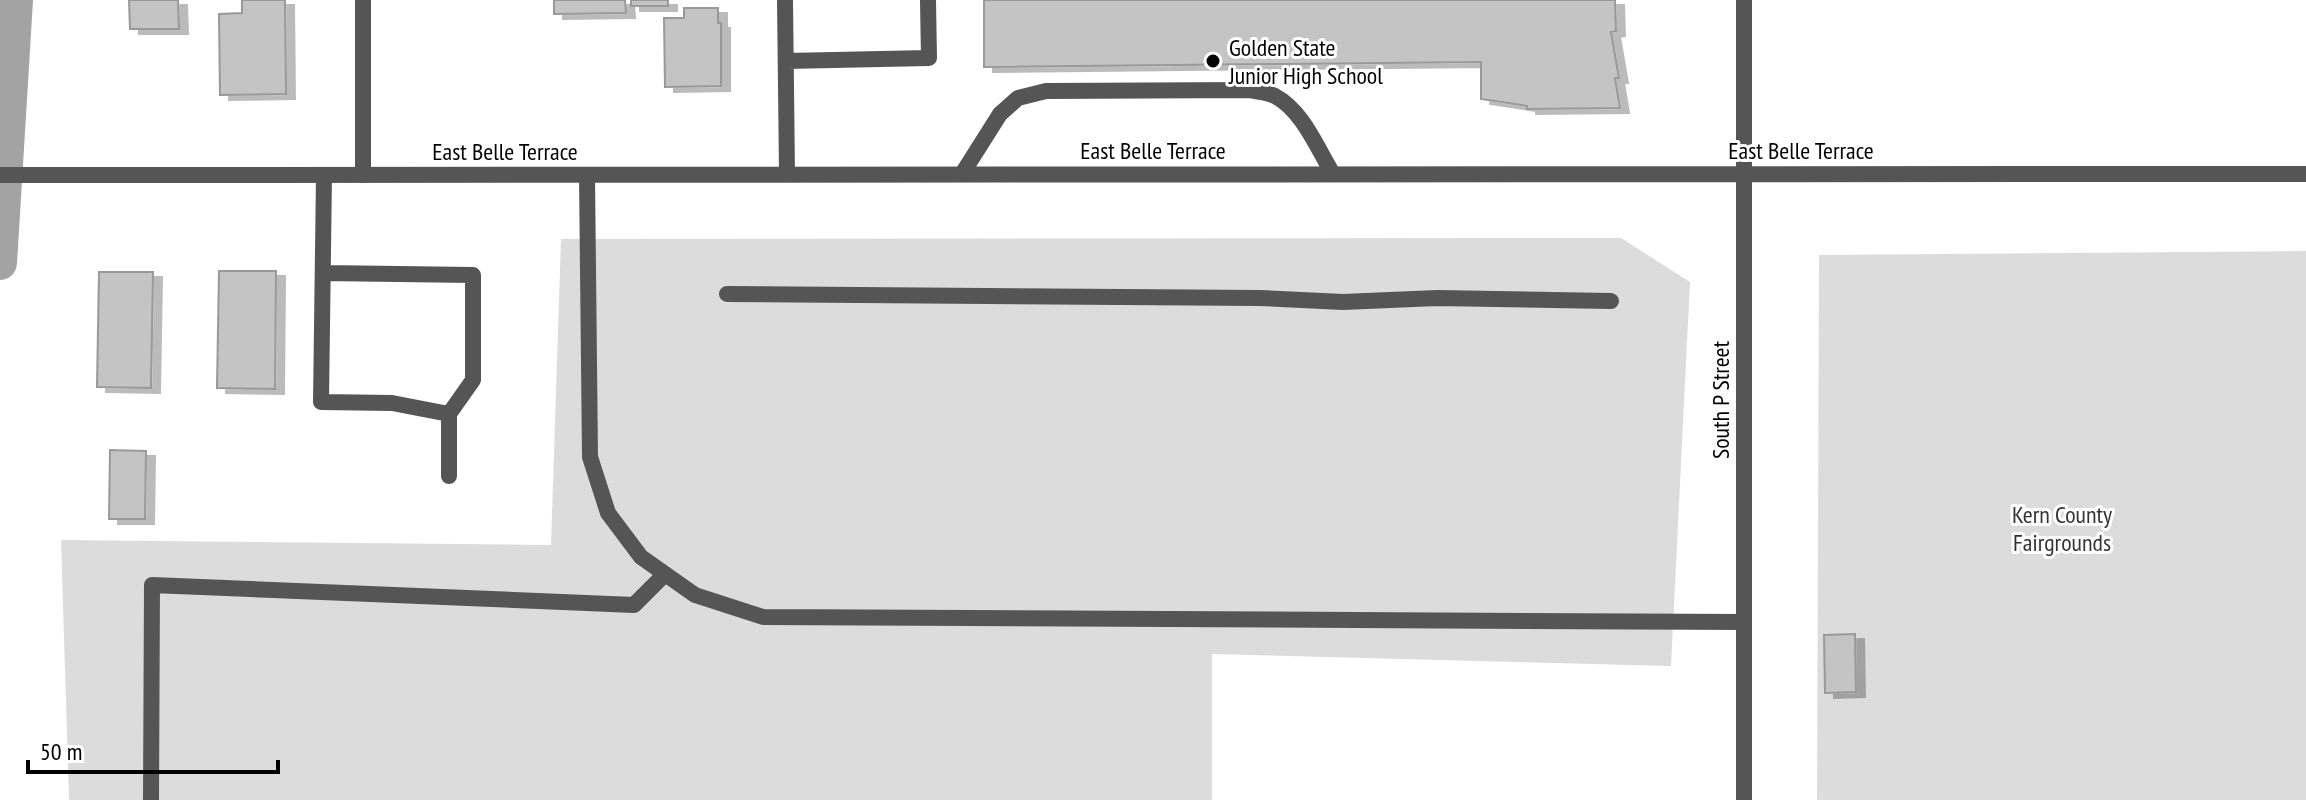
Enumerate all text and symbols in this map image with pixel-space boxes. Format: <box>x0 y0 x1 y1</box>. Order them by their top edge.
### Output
place label: Golden State Junior High School <box>1228 32 1383 91</box>
marker: Golden State Junior High School <box>1204 52 1222 70</box>
street label: East Belle Terrace <box>1080 135 1226 166</box>
street label: East Belle Terrace <box>1728 135 1874 166</box>
street label: East Belle Terrace <box>432 136 578 167</box>
street label: South P Street <box>1705 341 1736 459</box>
park label: Kern County Fairgrounds <box>2012 499 2112 558</box>
scale bar <box>28 724 278 774</box>
text: 50 m <box>40 736 82 767</box>

